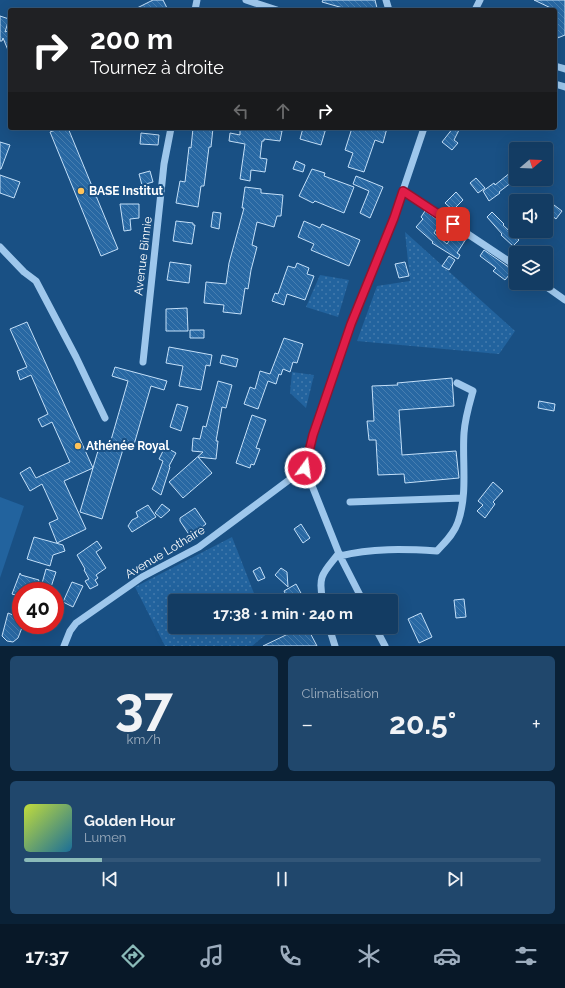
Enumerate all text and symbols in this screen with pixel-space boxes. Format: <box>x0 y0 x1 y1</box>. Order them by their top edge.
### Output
text: 200 m <box>90 23 173 56</box>
icon: right <box>24 24 76 76</box>
text: Tournez à droite <box>90 57 224 78</box>
icon: left <box>230 100 252 122</box>
icon: ahead <box>272 100 294 122</box>
icon: right <box>314 100 336 122</box>
north arrow <box>509 142 553 186</box>
map controls <box>509 142 553 290</box>
place label: BASE Institut <box>89 184 164 198</box>
marker: BASE Institut <box>76 186 86 196</box>
button: sound <box>509 194 553 238</box>
pin <box>436 207 470 241</box>
icon: arrive <box>442 213 464 235</box>
street label: Avenue Binnie <box>131 216 155 296</box>
button: layers <box>509 246 553 290</box>
place label: Athénée Royal <box>86 439 169 453</box>
marker: Athénée Royal <box>73 441 83 451</box>
position arrow <box>284 447 326 489</box>
street label: Avenue Lothaire <box>123 523 207 581</box>
speed limit sign: 40 <box>12 582 64 634</box>
text: 17:38 · 1 min · 240 m <box>213 605 353 623</box>
text: 37 <box>115 675 173 736</box>
text: Climatisation <box>302 686 379 701</box>
text: 20.5° <box>389 706 456 741</box>
text: − <box>302 711 313 737</box>
text: + <box>532 711 541 737</box>
text: km/h <box>127 732 161 747</box>
text: Golden Hour <box>84 812 175 830</box>
text: Lumen <box>84 830 126 845</box>
icon: previous <box>99 868 121 890</box>
icon: pause <box>271 868 293 890</box>
icon: next <box>444 868 466 890</box>
icon: directions <box>119 942 147 970</box>
icon: music <box>198 942 226 970</box>
icon: phone <box>276 942 304 970</box>
icon: climate <box>355 942 383 970</box>
icon: car <box>433 942 461 970</box>
icon: filters <box>512 942 540 970</box>
text: 17:37 <box>25 946 69 967</box>

